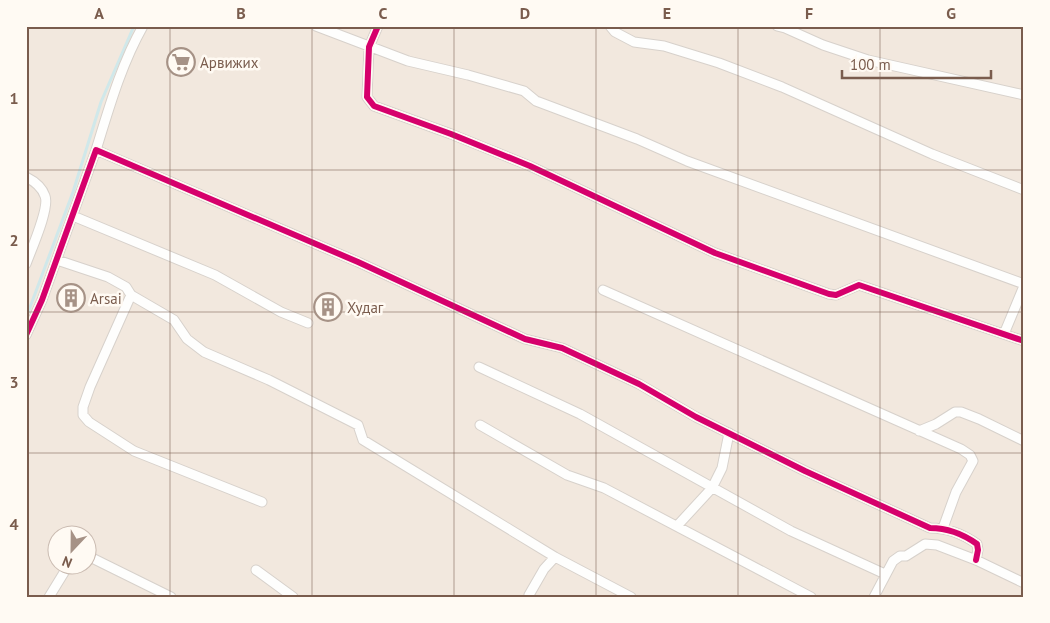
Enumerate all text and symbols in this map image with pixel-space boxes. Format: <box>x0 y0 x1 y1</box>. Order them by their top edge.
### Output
text: A <box>94 3 104 23</box>
text: B <box>236 3 246 23</box>
text: C <box>379 3 388 23</box>
text: D <box>520 3 530 23</box>
text: E <box>663 3 671 23</box>
text: F <box>805 3 813 23</box>
text: G <box>946 3 956 23</box>
supermarket icon: Арвижих <box>166 47 196 77</box>
scale bar <box>842 48 991 80</box>
place label: Арвижих <box>200 53 259 72</box>
text: 100 m <box>850 55 891 74</box>
text: 1 <box>9 88 19 108</box>
text: 2 <box>9 230 19 250</box>
building icon: Arsai <box>56 283 86 313</box>
place label: Arsai <box>90 289 122 308</box>
building icon: Худаг <box>313 292 343 322</box>
place label: Худаг <box>347 298 384 317</box>
text: 3 <box>9 372 19 392</box>
text: 4 <box>9 514 19 534</box>
north arrow <box>48 526 98 576</box>
text: N <box>59 552 75 572</box>

